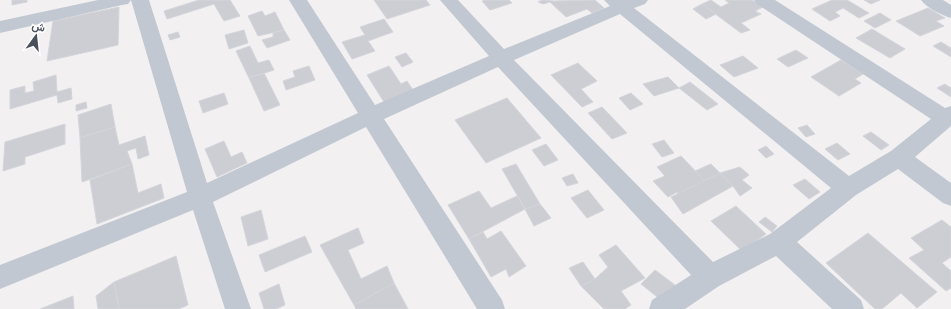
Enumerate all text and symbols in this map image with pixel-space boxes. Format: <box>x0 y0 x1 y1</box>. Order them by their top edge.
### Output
north arrow <box>16 16 56 56</box>
text: ش <box>30 19 47 35</box>

